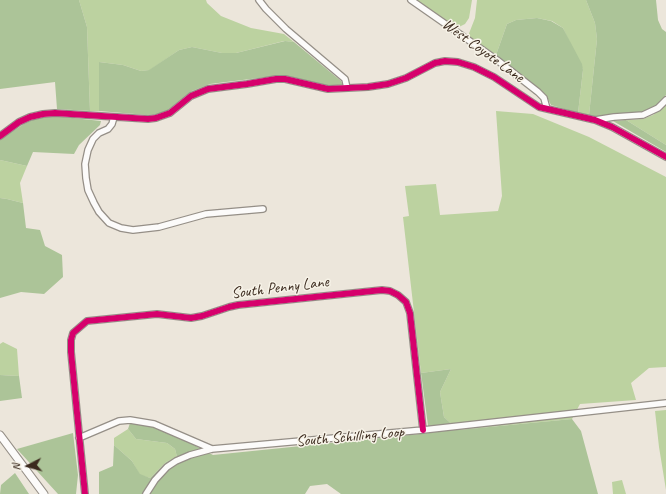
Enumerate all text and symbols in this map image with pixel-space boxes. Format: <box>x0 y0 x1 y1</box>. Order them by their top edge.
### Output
street label: West Coyote Lane <box>438 15 528 87</box>
street label: South Penny Lane <box>230 273 330 303</box>
street label: South Schilling Loop <box>295 423 405 451</box>
north arrow <box>8 446 48 486</box>
text: N <box>9 463 23 471</box>

